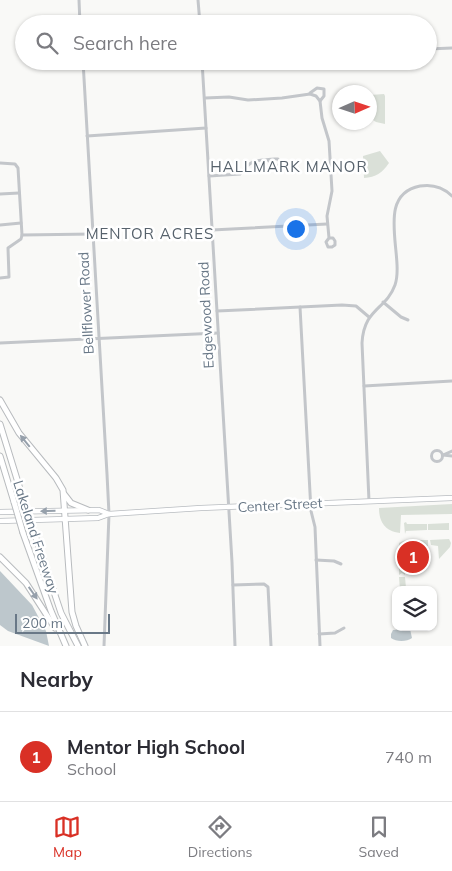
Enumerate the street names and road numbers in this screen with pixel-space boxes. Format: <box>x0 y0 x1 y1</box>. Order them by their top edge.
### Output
street label: Bellflower Road <box>74 251 98 355</box>
street label: Edgewood Road <box>194 261 218 369</box>
street label: Lakeland Freeway <box>9 478 63 597</box>
street label: Center Street <box>237 494 323 516</box>

